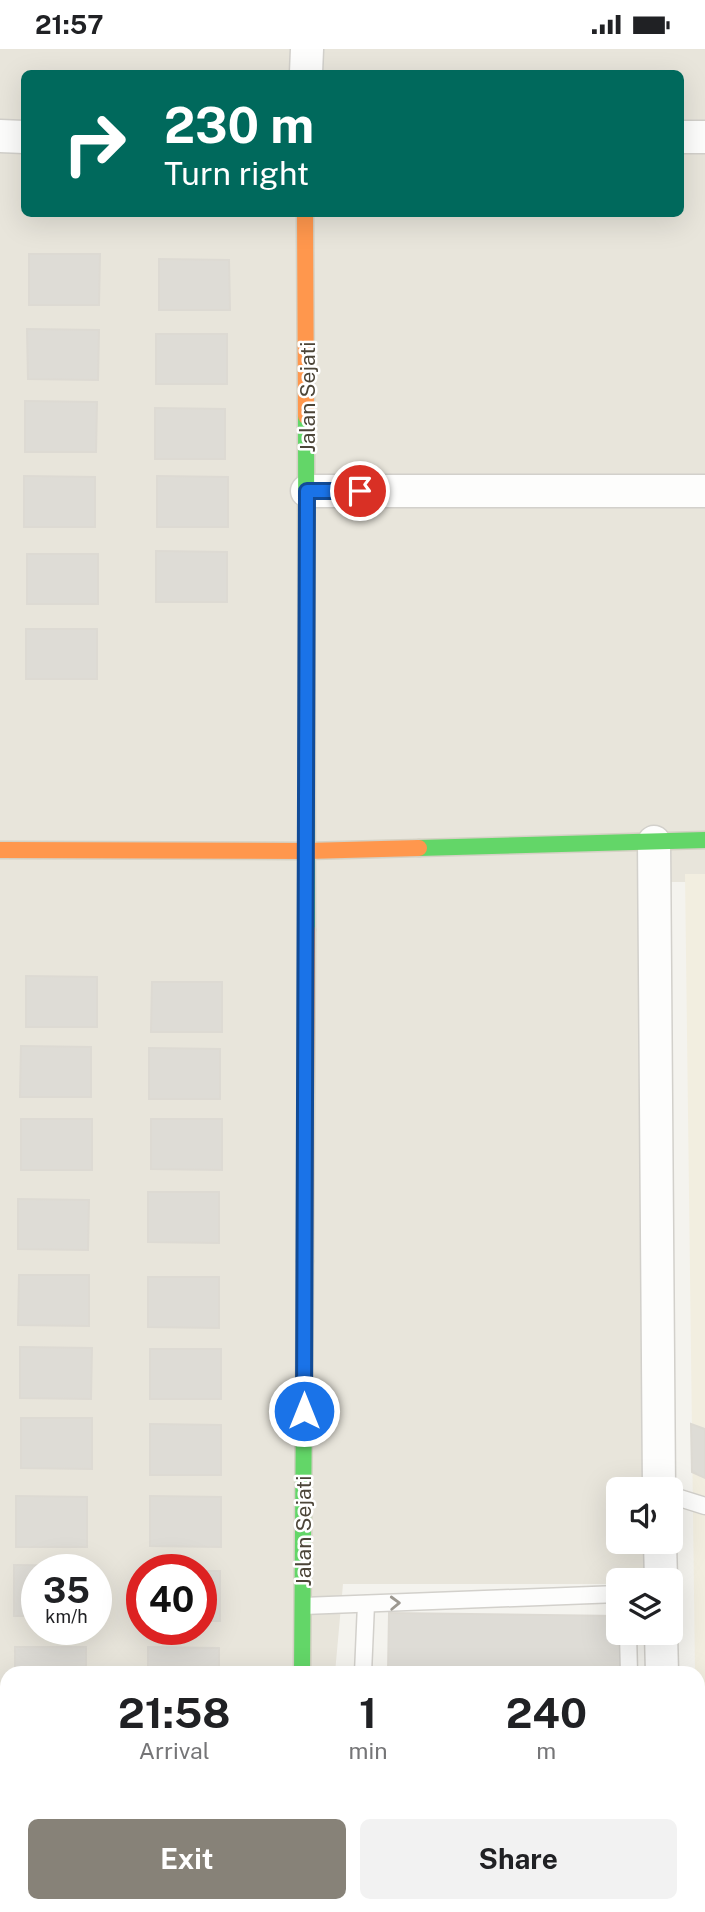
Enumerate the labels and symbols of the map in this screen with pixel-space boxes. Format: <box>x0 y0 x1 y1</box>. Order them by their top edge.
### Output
street label: Jalan Sejati <box>295 342 320 452</box>
pin <box>330 461 390 521</box>
position arrow <box>267 1374 341 1448</box>
street label: Jalan Sejati <box>291 1476 316 1586</box>
speed limit sign: 40 <box>126 1554 217 1645</box>
one-way arrow <box>390 1595 401 1610</box>

